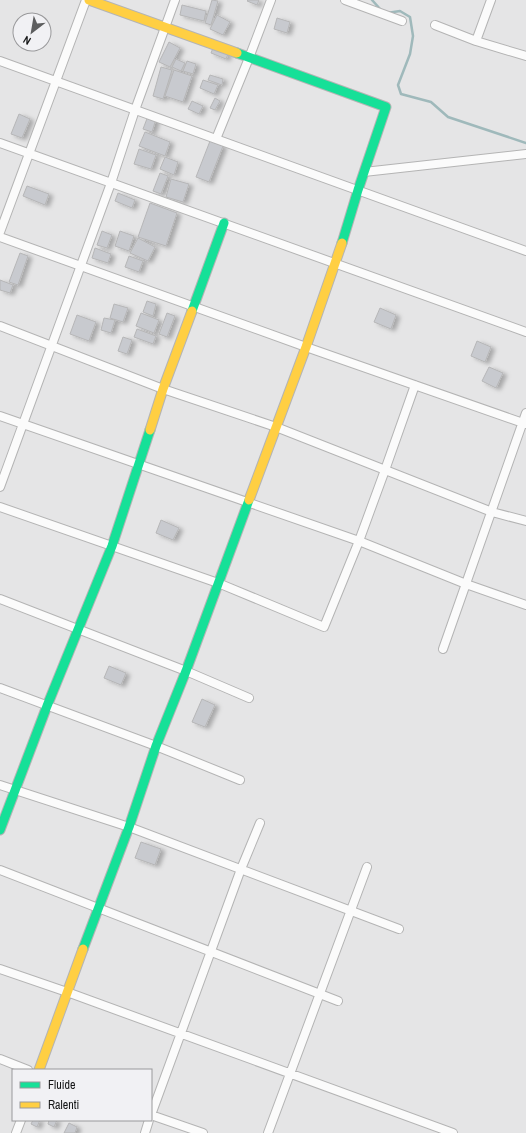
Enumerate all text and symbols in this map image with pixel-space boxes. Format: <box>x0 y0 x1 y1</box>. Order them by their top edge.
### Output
north arrow <box>12 12 52 52</box>
text: N <box>20 33 33 48</box>
legend <box>12 1069 152 1121</box>
text: Fluide <box>48 1077 75 1093</box>
text: Ralenti <box>48 1097 79 1113</box>

